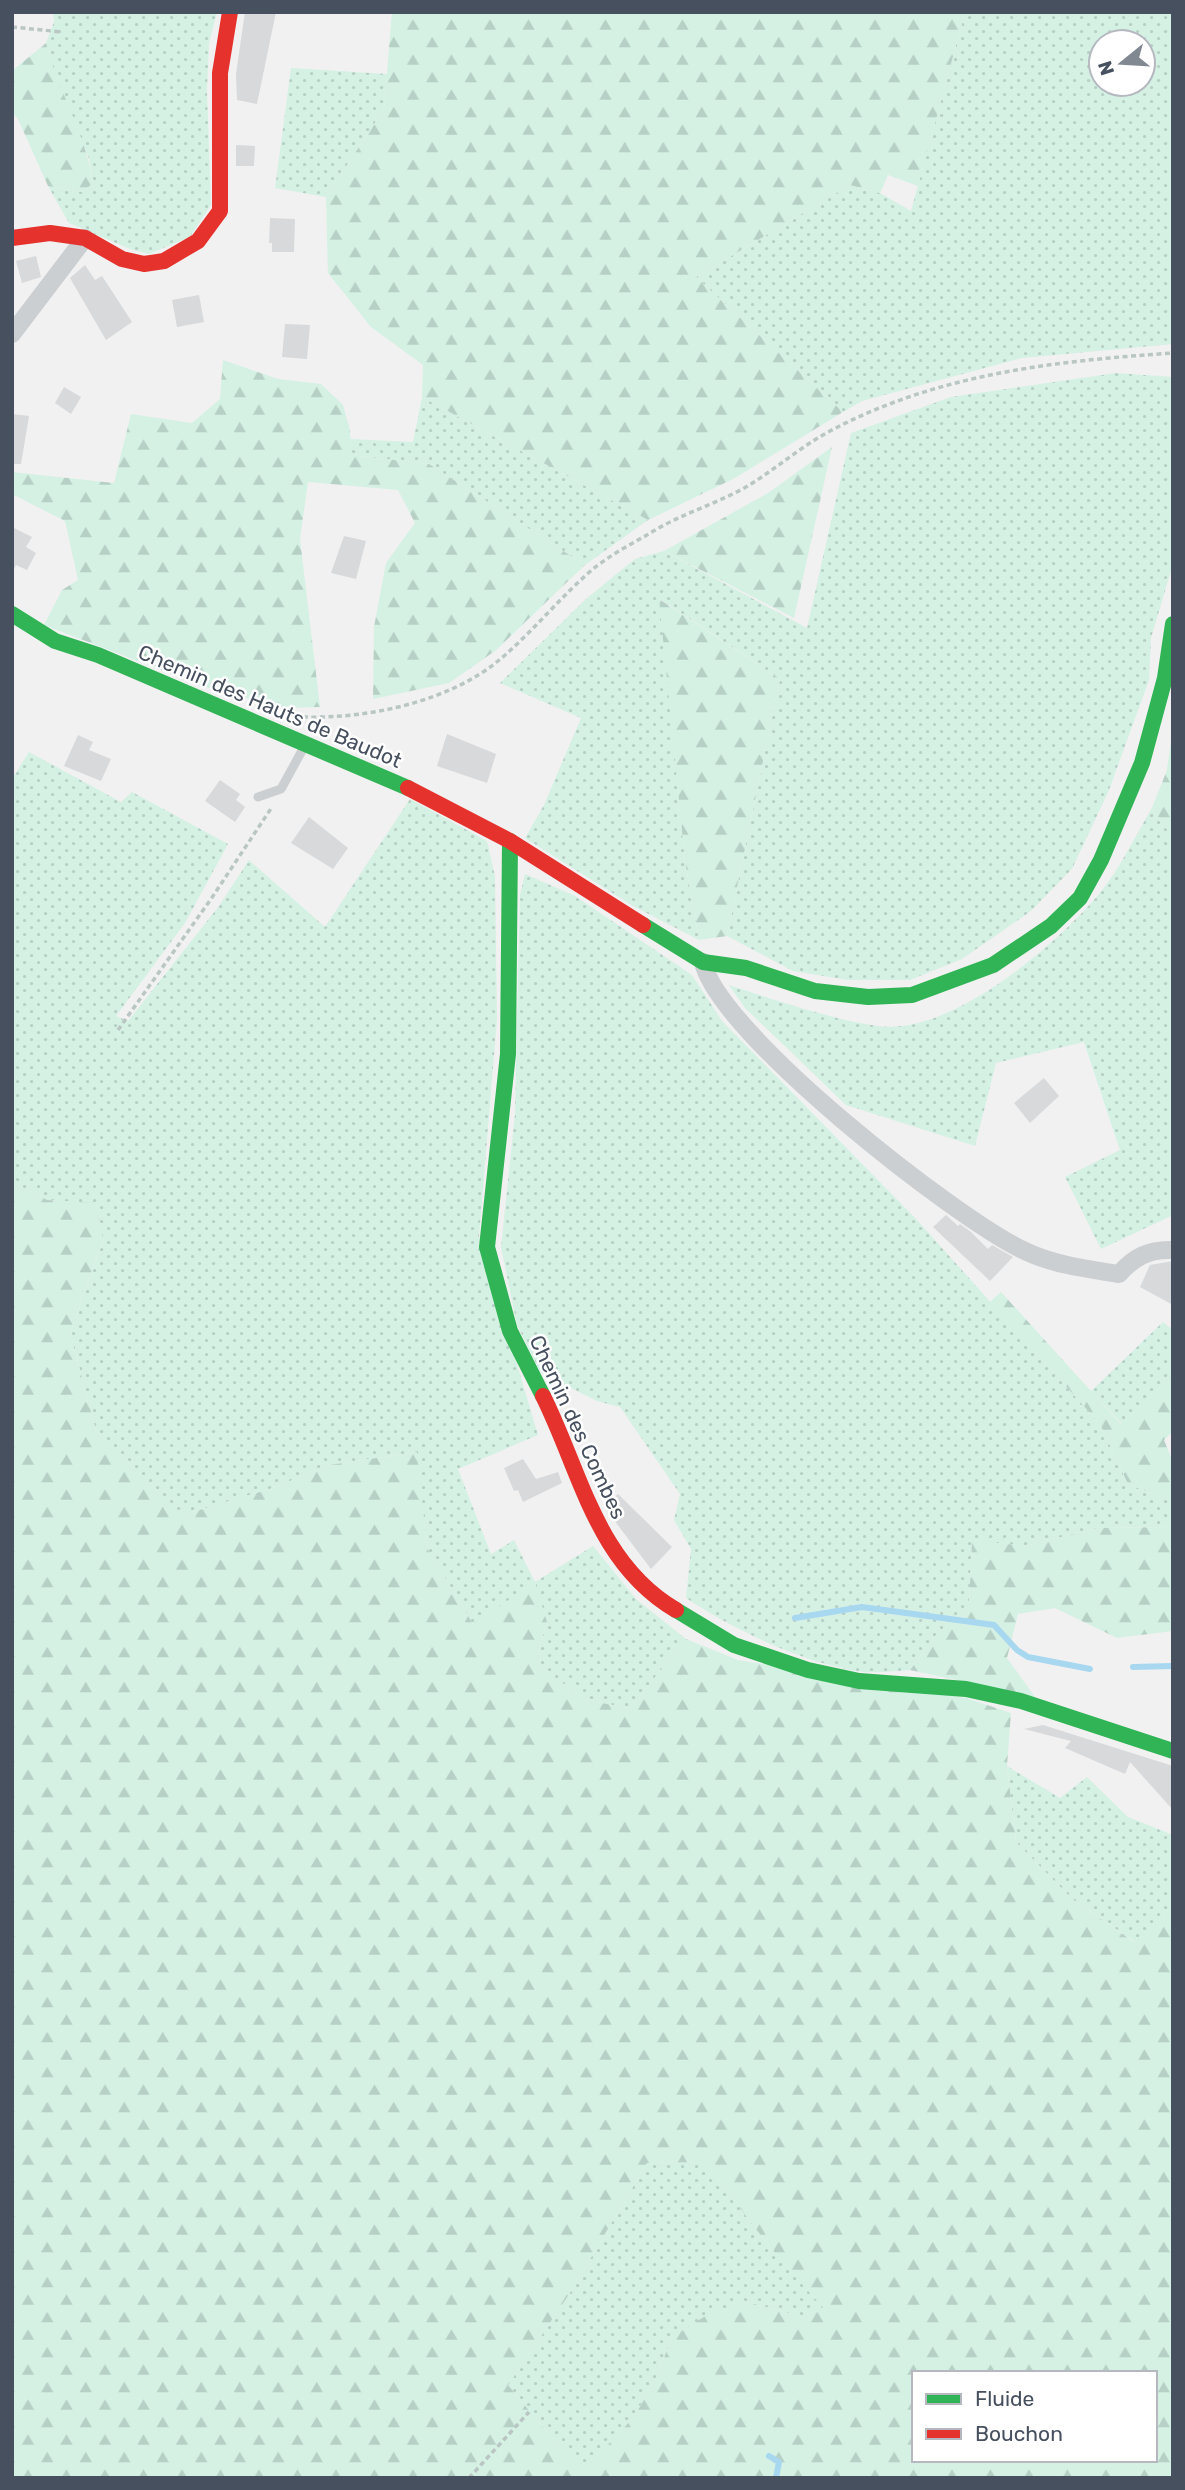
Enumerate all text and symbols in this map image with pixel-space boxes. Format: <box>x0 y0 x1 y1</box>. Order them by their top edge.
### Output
north arrow <box>1087 28 1157 98</box>
text: N <box>1093 58 1119 78</box>
street label: Chemin des Hauts de Baudot <box>134 639 406 773</box>
street label: Chemin des Combes <box>524 1331 632 1523</box>
legend <box>912 2371 1157 2462</box>
text: Fluide <box>975 2386 1034 2411</box>
text: Bouchon <box>975 2421 1063 2446</box>

